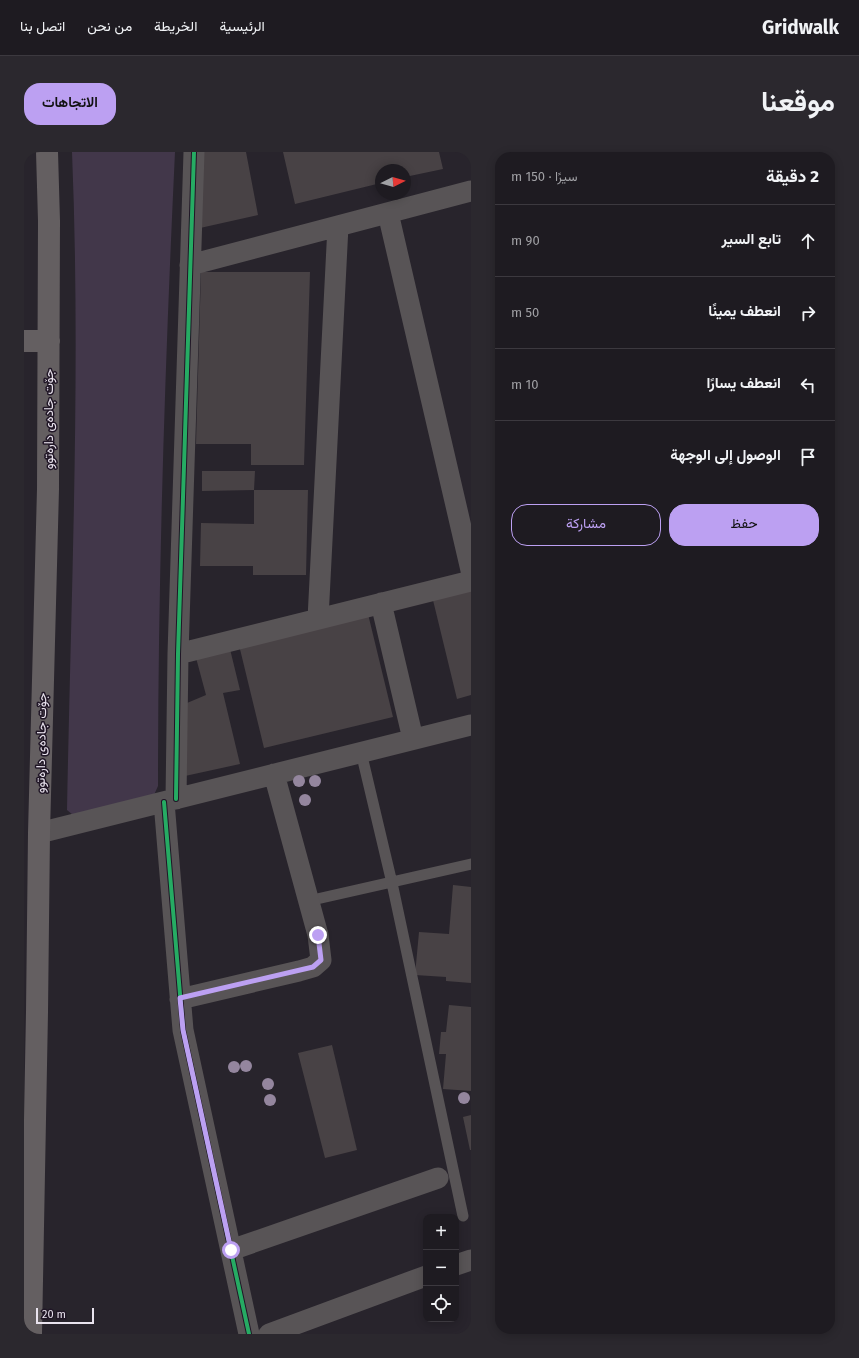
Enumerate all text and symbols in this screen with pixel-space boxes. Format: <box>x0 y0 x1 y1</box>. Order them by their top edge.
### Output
text: Gridwalk <box>762 16 839 39</box>
text: اتصل بنا <box>20 18 65 35</box>
text: من نحن <box>87 18 132 35</box>
text: الخريطة <box>154 18 197 35</box>
text: الرئيسية <box>219 18 265 35</box>
button: الاتجاهات <box>24 83 116 125</box>
text: موقعنا <box>761 85 835 118</box>
north arrow <box>375 164 411 200</box>
text: 2 دقيقة <box>766 166 819 187</box>
text: سيرًا · 150 m <box>511 169 578 184</box>
text: تابع السير <box>722 230 781 248</box>
icon: ahead <box>797 230 819 252</box>
text: 90 m <box>511 233 540 248</box>
text: انعطف يمينًا <box>708 302 781 320</box>
icon: right <box>797 302 819 324</box>
text: 50 m <box>511 305 539 320</box>
street label: جۆت جادەی دارەتوو <box>41 368 57 469</box>
text: انعطف يسارًا <box>706 374 781 392</box>
icon: left <box>797 374 819 396</box>
text: 10 m <box>511 377 539 392</box>
text: الوصول إلى الوجهة <box>670 446 781 464</box>
icon: arrive <box>797 446 819 468</box>
button: مشاركة <box>511 504 661 546</box>
button: حفظ <box>669 504 819 546</box>
street label: جۆت جادەی دارەتوو <box>33 692 50 793</box>
route end <box>309 926 327 944</box>
map controls <box>423 1214 459 1322</box>
button: + <box>423 1214 459 1250</box>
route start <box>222 1241 240 1259</box>
button: − <box>423 1250 459 1286</box>
button: locate <box>423 1286 459 1322</box>
scale bar <box>36 1306 94 1325</box>
text: 20 m <box>42 1308 66 1321</box>

